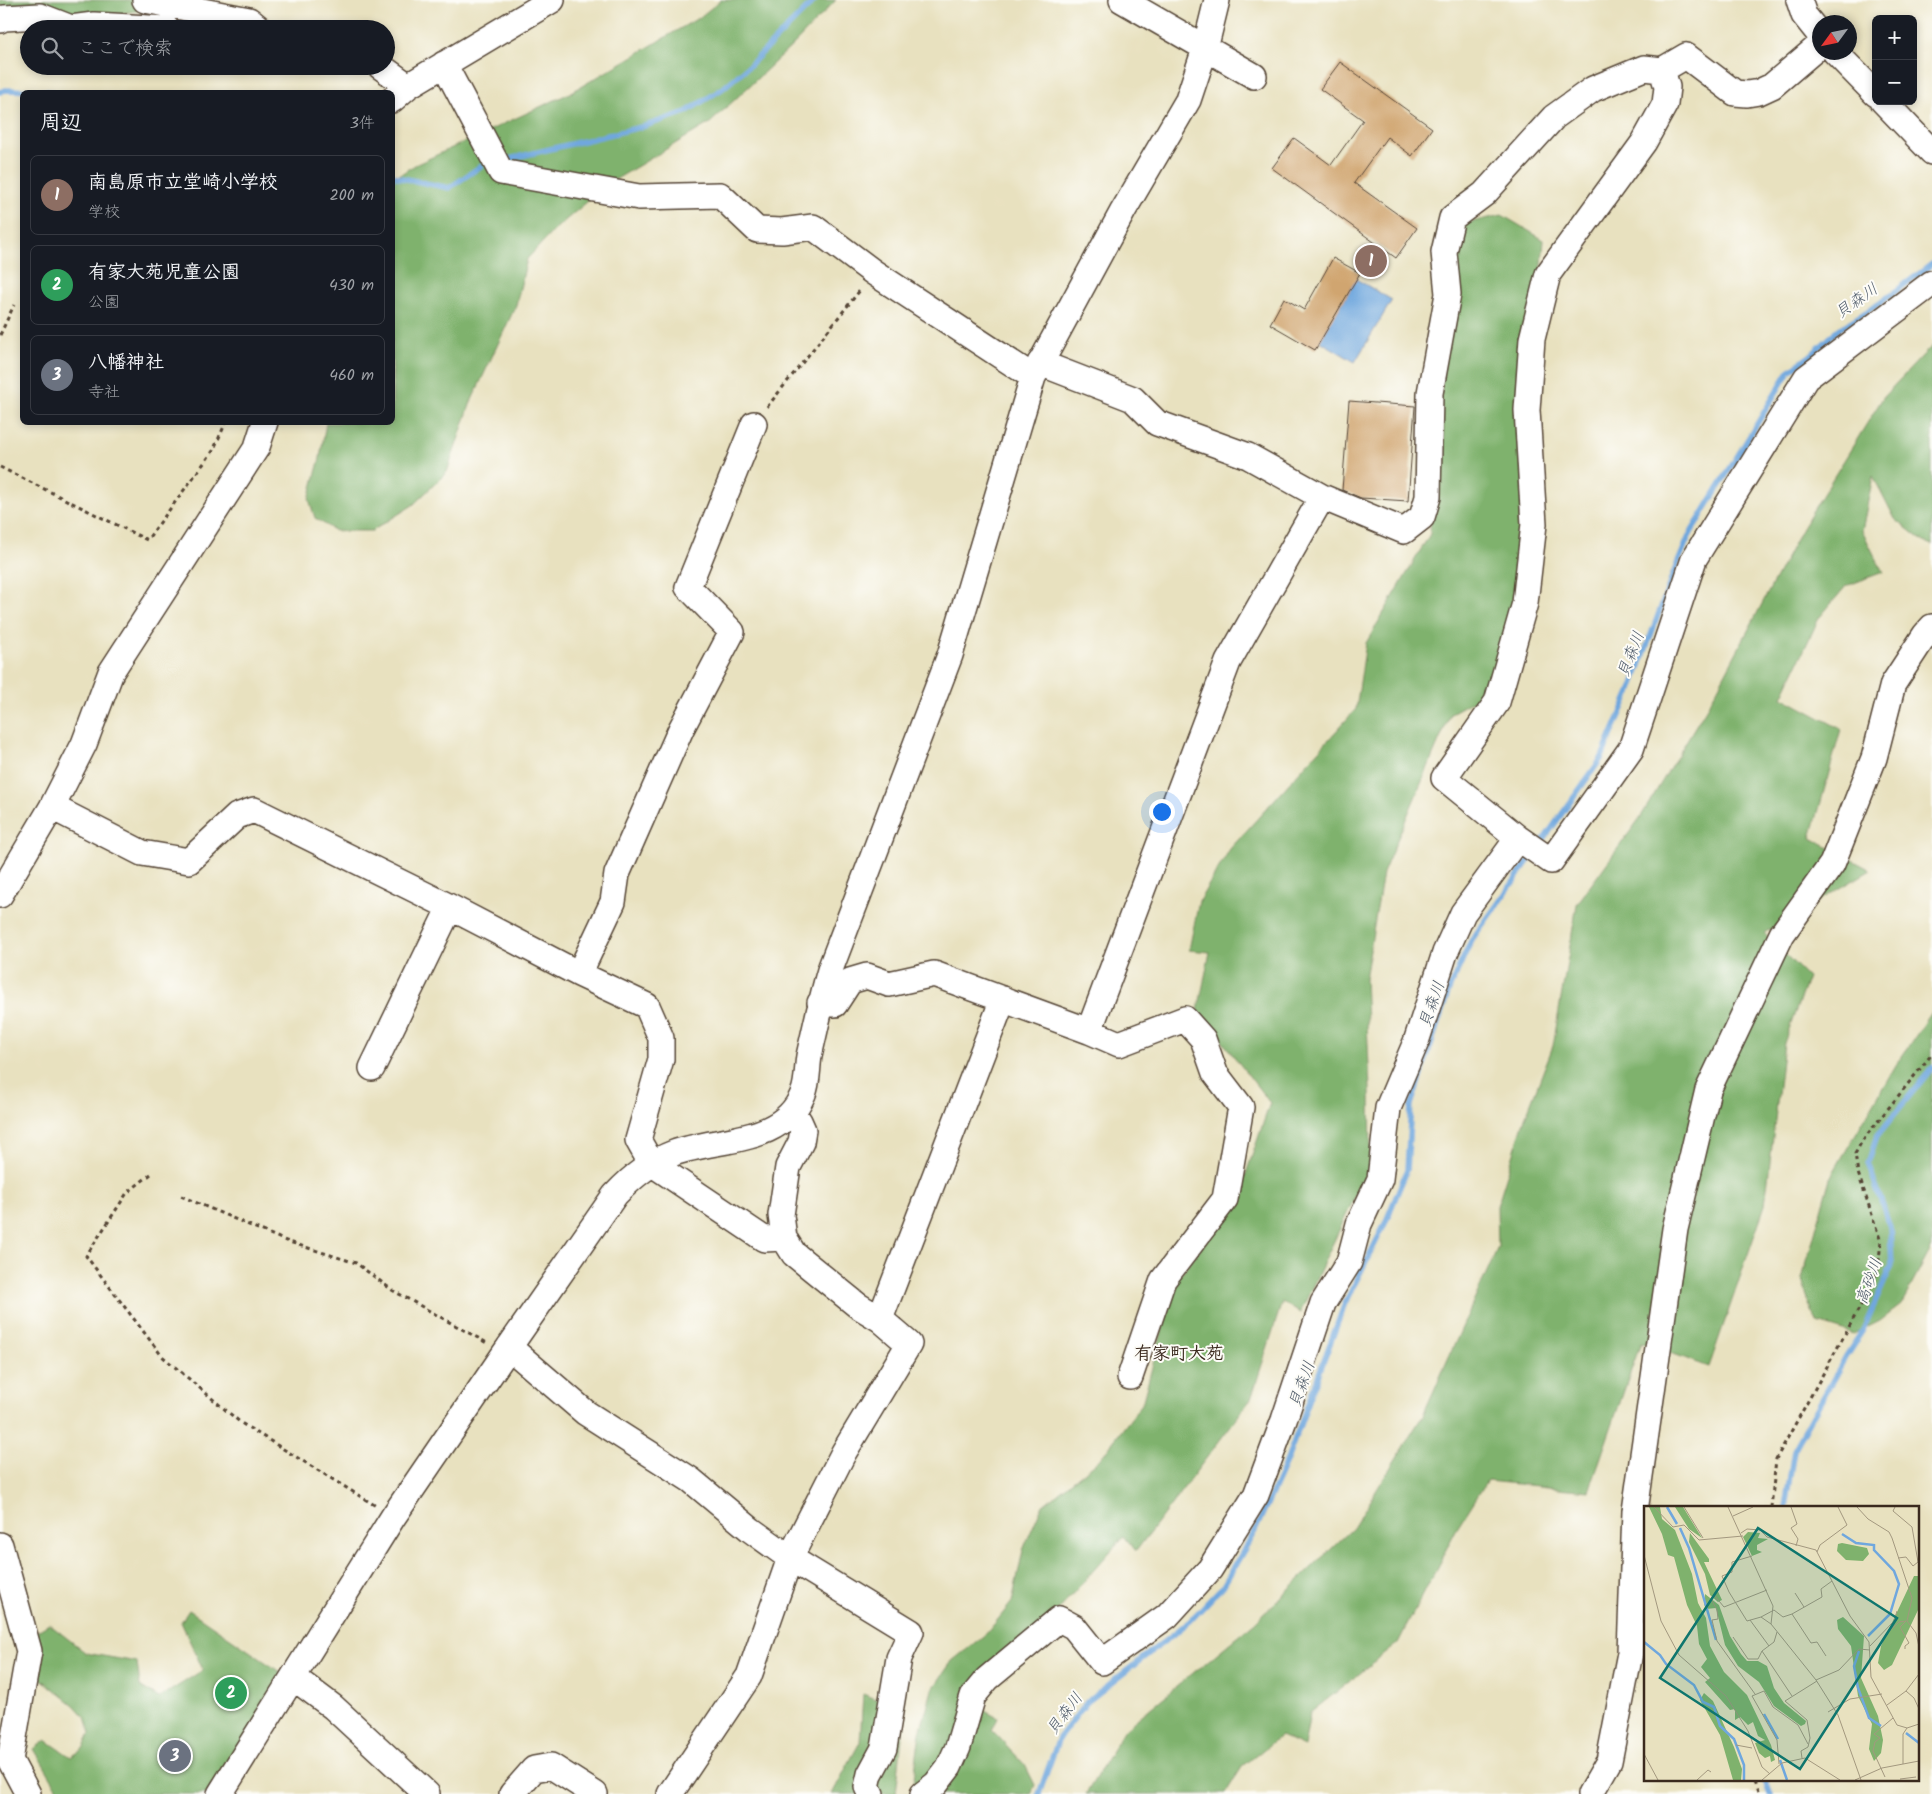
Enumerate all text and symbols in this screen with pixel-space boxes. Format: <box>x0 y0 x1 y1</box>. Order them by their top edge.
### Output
north arrow <box>1812 15 1857 60</box>
map controls <box>1872 15 1917 105</box>
button: + <box>1872 15 1917 60</box>
search box <box>20 20 395 75</box>
icon: search <box>38 34 66 62</box>
text: ここで検索 <box>78 34 173 64</box>
button: − <box>1872 60 1917 105</box>
text: 周辺 <box>40 107 82 140</box>
text: 3件 <box>350 111 375 136</box>
text: 南島原市立堂崎小学校 <box>88 168 278 198</box>
text: 1 <box>55 183 59 208</box>
text: 200 m <box>330 183 374 208</box>
text: 学校 <box>88 200 120 225</box>
pin: 1 <box>1355 242 1387 280</box>
text: 有家大苑児童公園 <box>88 258 240 288</box>
text: 2 <box>52 273 62 298</box>
text: 430 m <box>329 273 374 298</box>
water label: 貝森川 <box>1830 277 1884 325</box>
text: 公園 <box>88 290 120 315</box>
text: 八幡神社 <box>88 348 164 378</box>
text: 3 <box>53 363 61 388</box>
text: 460 m <box>329 363 374 388</box>
text: 寺社 <box>88 380 120 405</box>
water label: 貝森川 <box>1611 628 1652 681</box>
your location <box>1149 799 1175 825</box>
water label: 貝森川 <box>1413 978 1452 1031</box>
water label: 高砂川 <box>1849 1255 1889 1308</box>
district label: 有家町大苑 <box>1134 1340 1224 1369</box>
water label: 貝森川 <box>1282 1358 1322 1411</box>
inset map <box>1644 1506 1920 1782</box>
pin: 2 <box>215 1674 247 1712</box>
water label: 貝森川 <box>1041 1687 1090 1741</box>
pin: 3 <box>159 1737 191 1775</box>

